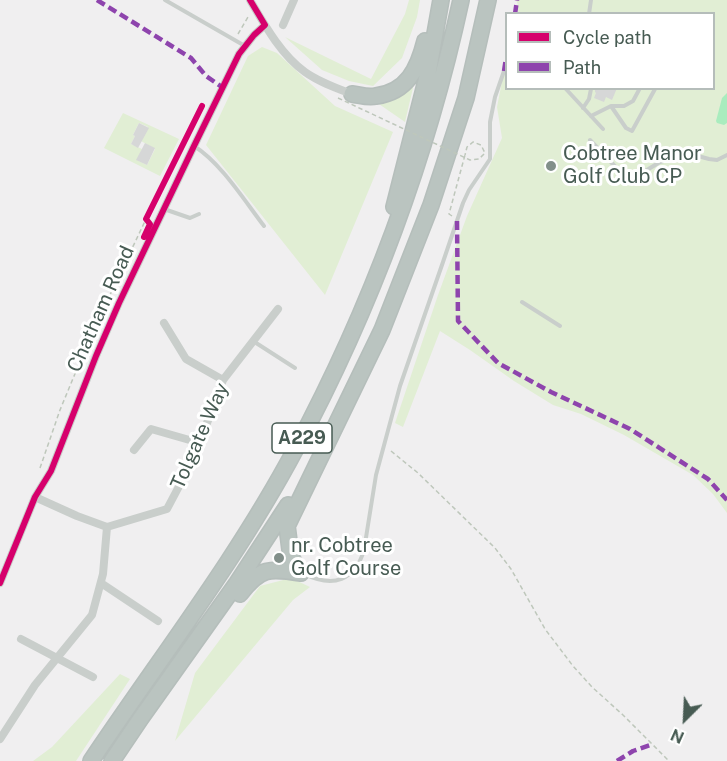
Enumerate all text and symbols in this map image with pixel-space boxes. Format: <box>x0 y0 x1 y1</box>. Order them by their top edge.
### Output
legend <box>505 12 715 90</box>
text: Cycle path <box>563 27 652 48</box>
text: Path <box>563 57 601 78</box>
place label: Cobtree Manor Golf Club CP <box>563 142 702 189</box>
marker: Cobtree Manor Golf Club CP <box>544 159 558 173</box>
street label: Chatham Road <box>62 242 140 376</box>
street label: Tolgate Way <box>166 379 234 493</box>
road number: A229 <box>272 423 332 453</box>
place label: nr. Cobtree Golf Course <box>291 534 401 581</box>
marker: nr. Cobtree Golf Course <box>272 551 286 565</box>
north arrow <box>655 689 715 749</box>
text: N <box>668 725 687 747</box>

